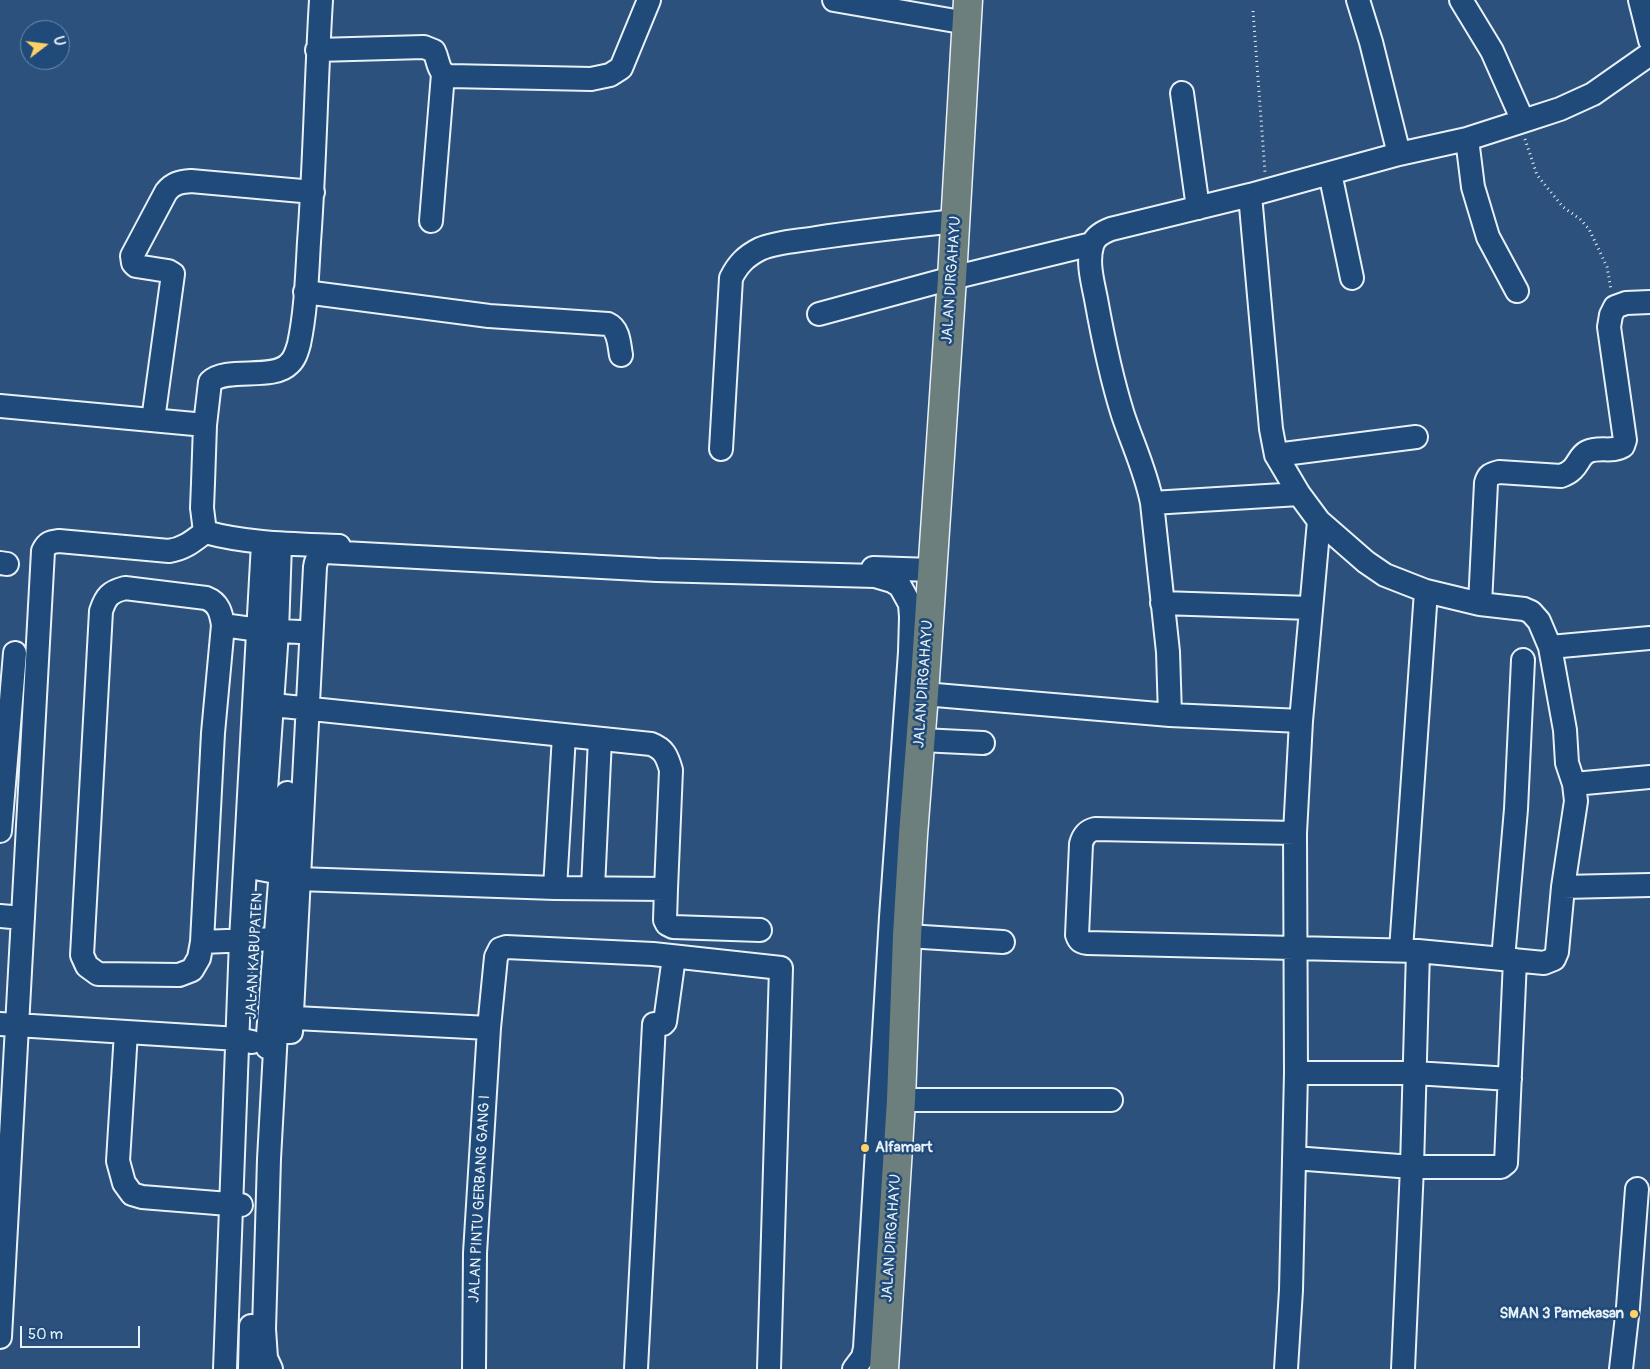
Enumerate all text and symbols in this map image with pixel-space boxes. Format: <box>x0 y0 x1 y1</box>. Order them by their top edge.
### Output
north arrow <box>20 20 70 70</box>
text: U <box>50 35 68 48</box>
street label: JALAN DIRGAHAYU <box>939 215 965 345</box>
street label: JALAN DIRGAHAYU <box>911 619 937 749</box>
street label: JALAN KABUPATEN <box>243 892 267 1020</box>
street label: JALAN PINTU GERBANG GANG I <box>466 1095 494 1303</box>
place label: Alfamart <box>875 1139 932 1157</box>
marker: Alfamart <box>859 1142 871 1154</box>
street label: JALAN DIRGAHAYU <box>879 1173 905 1303</box>
place label: SMAN 3 Pamekasan <box>1499 1305 1624 1323</box>
marker: SMAN 3 Pamekasan <box>1628 1308 1640 1320</box>
scale bar <box>22 1316 142 1348</box>
text: 50 m <box>28 1325 63 1344</box>

